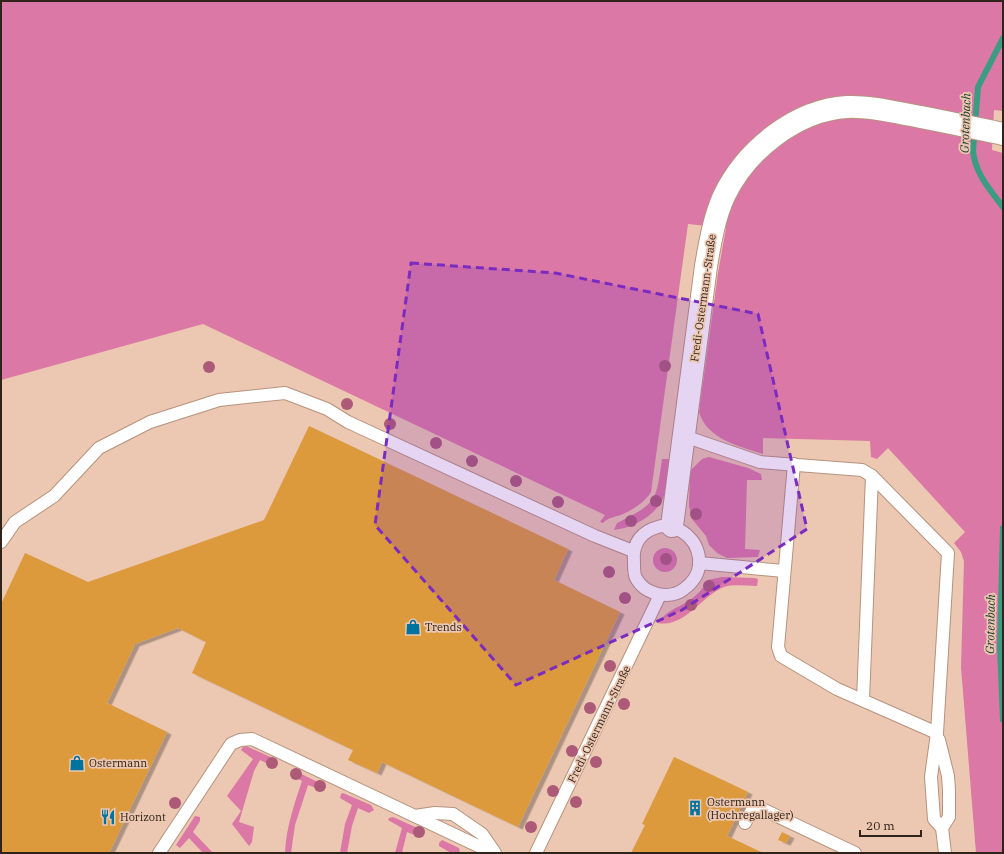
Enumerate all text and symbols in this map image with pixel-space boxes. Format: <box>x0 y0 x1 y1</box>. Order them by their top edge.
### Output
water label: Grotenbach <box>956 92 974 153</box>
street label: Fredi-Ostermann-Straße <box>687 233 719 363</box>
water label: Grotenbach <box>982 593 998 654</box>
shop icon: Trends <box>404 618 422 636</box>
place label: Trends <box>425 620 462 634</box>
street label: Fredi-Ostermann-Straße <box>564 663 634 785</box>
shop icon: Ostermann <box>68 754 86 772</box>
place label: Ostermann <box>89 756 147 770</box>
place label: Ostermann (Hochregallager) <box>707 795 794 822</box>
building icon: Ostermann (Hochregallager) <box>686 799 704 817</box>
restaurant icon: Horizont <box>99 808 117 826</box>
place label: Horizont <box>120 810 166 824</box>
scale bar <box>860 812 921 838</box>
text: 20 m <box>866 818 895 833</box>

